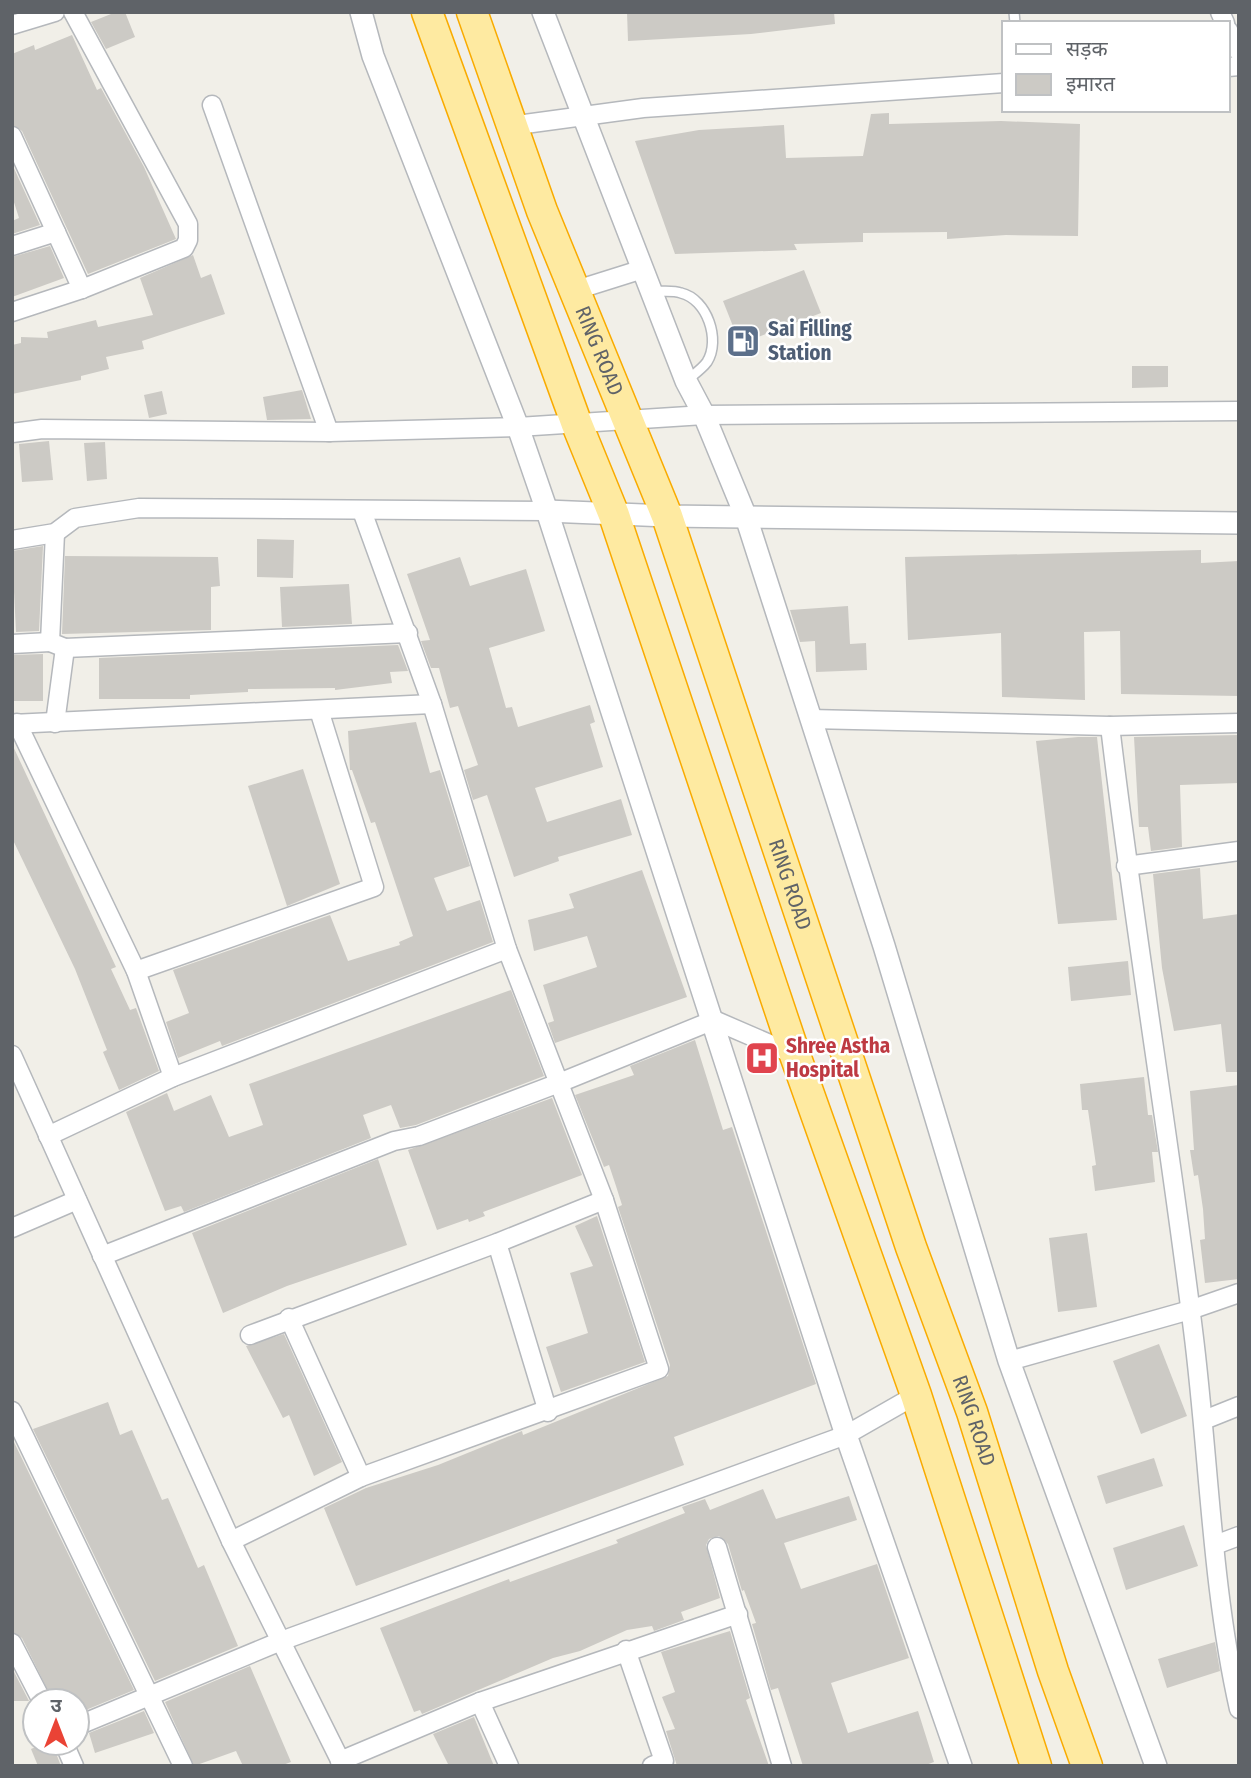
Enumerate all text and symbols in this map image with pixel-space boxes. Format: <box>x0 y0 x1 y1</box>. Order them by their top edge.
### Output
legend <box>1002 21 1230 112</box>
text: सड़क <box>1066 36 1108 62</box>
text: इमारत <box>1066 71 1116 97</box>
street label: RING ROAD <box>569 302 629 399</box>
place label: Sai Filling Station <box>768 316 852 366</box>
fuel station icon: Sai Filling Station <box>724 322 762 360</box>
street label: RING ROAD <box>763 836 817 933</box>
place label: Shree Astha Hospital <box>786 1033 890 1083</box>
hospital icon: Shree Astha Hospital <box>743 1039 781 1077</box>
street label: RING ROAD <box>947 1372 1001 1469</box>
north arrow <box>21 1687 91 1757</box>
text: उ <box>50 1694 62 1717</box>

